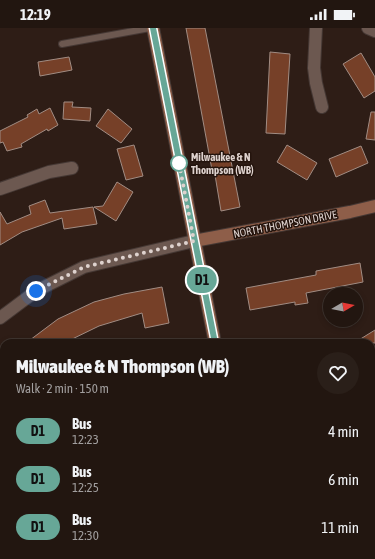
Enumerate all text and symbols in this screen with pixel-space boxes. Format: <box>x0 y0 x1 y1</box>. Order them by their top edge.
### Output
text: 12:19 <box>20 6 51 23</box>
place label: Milwaukee & N Thompson (WB) <box>191 151 254 176</box>
marker: Milwaukee & N Thompson (WB) <box>170 154 188 172</box>
street label: NORTH THOMPSON DRIVE <box>232 208 338 240</box>
line badge: D1 <box>184 267 220 293</box>
text: D1 <box>195 272 209 288</box>
your location <box>26 281 46 301</box>
north arrow <box>323 287 363 327</box>
map controls <box>323 287 363 327</box>
button: heart <box>317 352 359 394</box>
text: Milwaukee & N Thompson (WB) <box>16 355 229 377</box>
text: Walk · 2 min · 150 m <box>16 381 109 396</box>
text: Bus <box>72 415 92 432</box>
text: D1 <box>31 423 45 439</box>
text: 4 min <box>328 423 359 440</box>
text: 12:23 <box>72 432 99 447</box>
text: Bus <box>72 463 92 480</box>
text: D1 <box>31 471 45 487</box>
text: 6 min <box>328 471 359 488</box>
text: 12:25 <box>72 480 99 495</box>
text: Bus <box>72 511 92 528</box>
text: D1 <box>31 519 45 535</box>
text: 11 min <box>321 519 359 536</box>
text: 12:30 <box>72 528 99 543</box>

